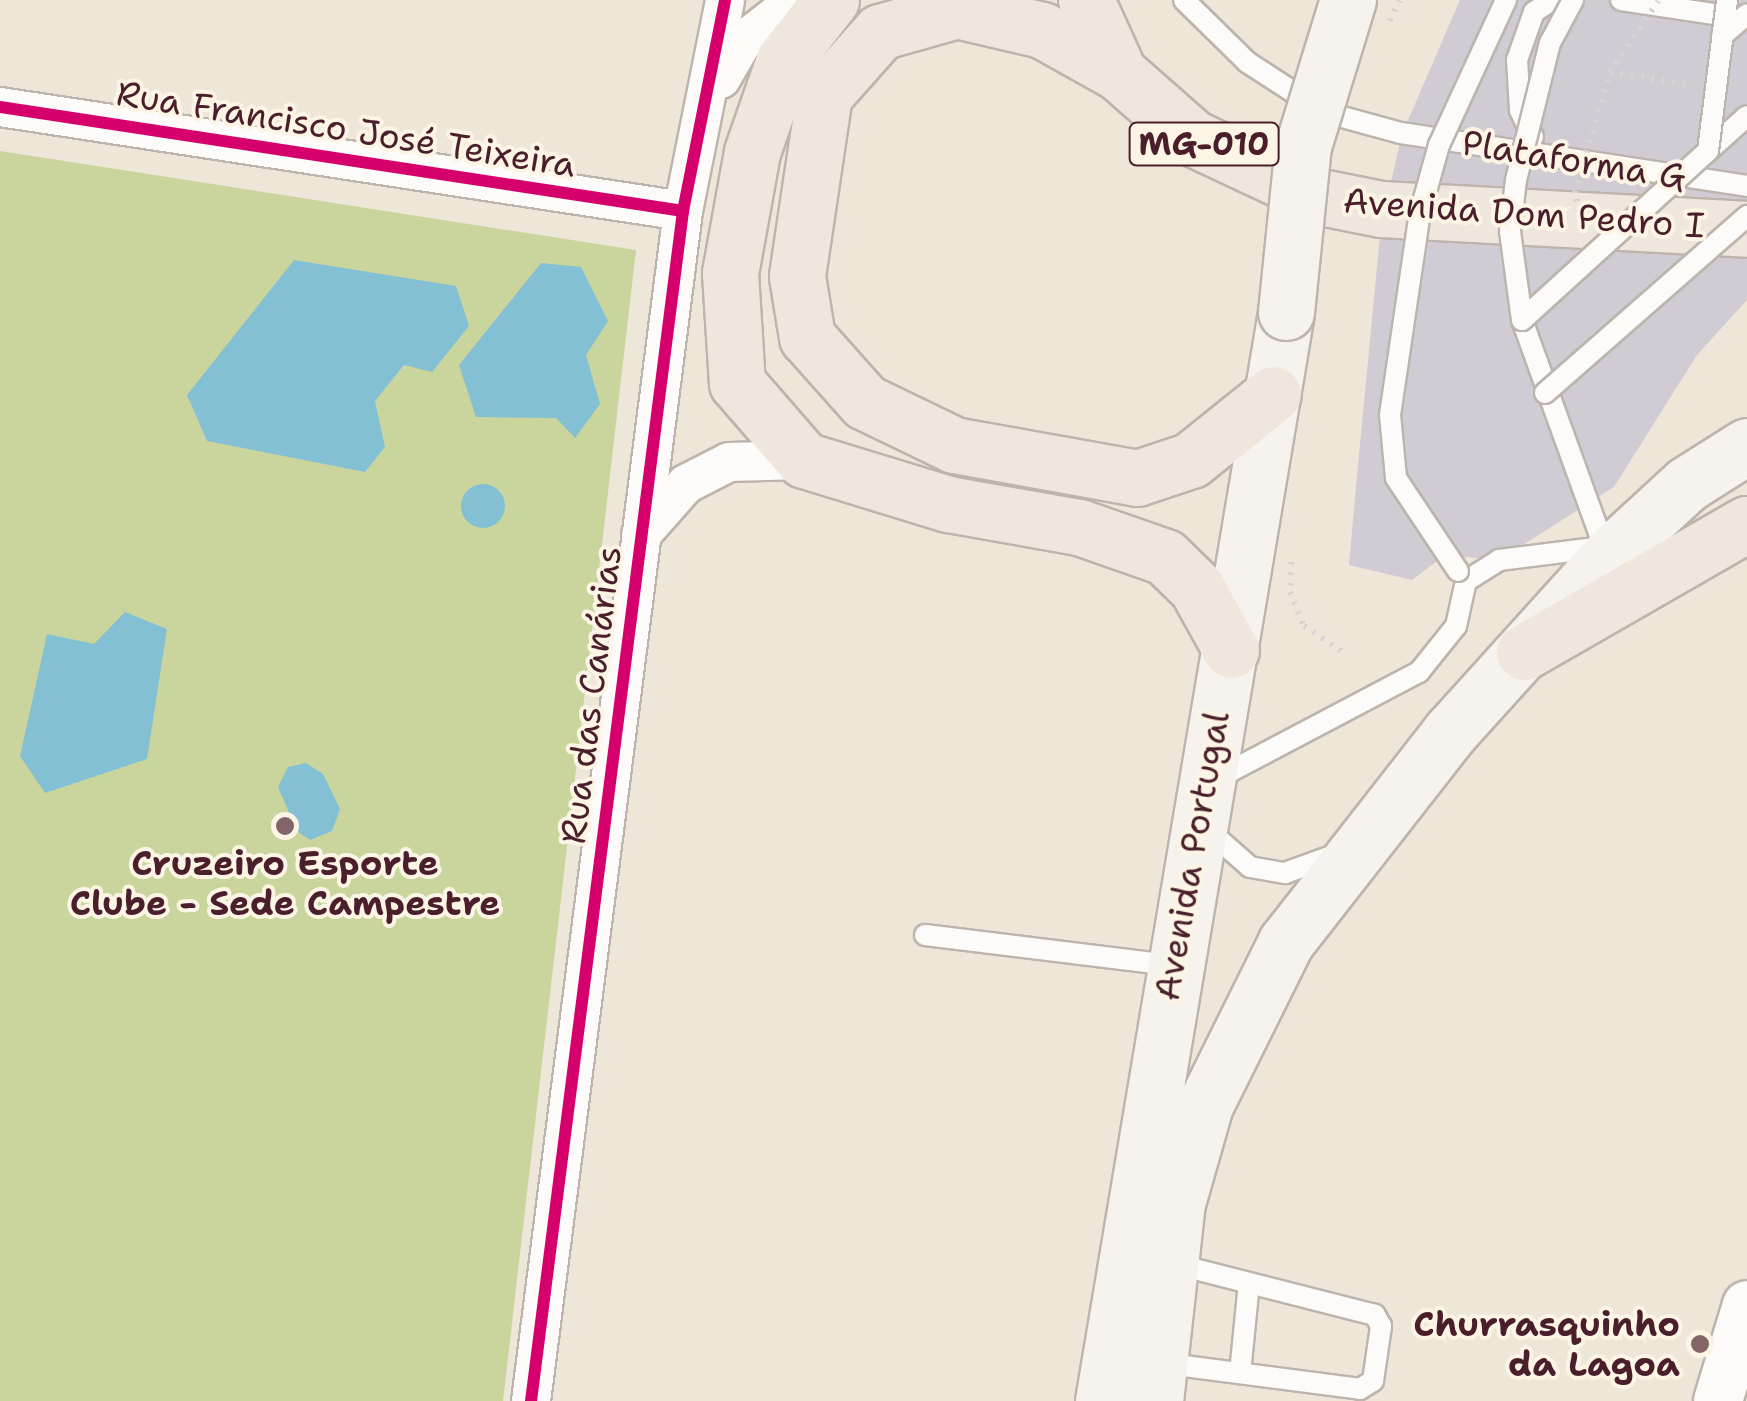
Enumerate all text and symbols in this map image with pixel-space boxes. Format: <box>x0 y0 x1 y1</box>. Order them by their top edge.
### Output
street label: Rua Francisco José Teixeira <box>114 72 578 186</box>
road number: MG-010 <box>1126 117 1282 171</box>
street label: Plataforma G <box>1459 122 1689 198</box>
street label: Avenida Dom Pedro I <box>1342 179 1706 247</box>
street label: Rua das Canárias <box>552 544 630 846</box>
street label: Avenida Portugal <box>1146 708 1238 1004</box>
marker: Cruzeiro Esporte Clube - Sede Campestre <box>274 815 296 837</box>
place label: Cruzeiro Esporte Clube - Sede Campestre <box>70 842 500 924</box>
place label: Churrasquinho da Lagoa <box>1413 1303 1680 1385</box>
marker: Churrasquinho da Lagoa <box>1689 1333 1711 1355</box>

